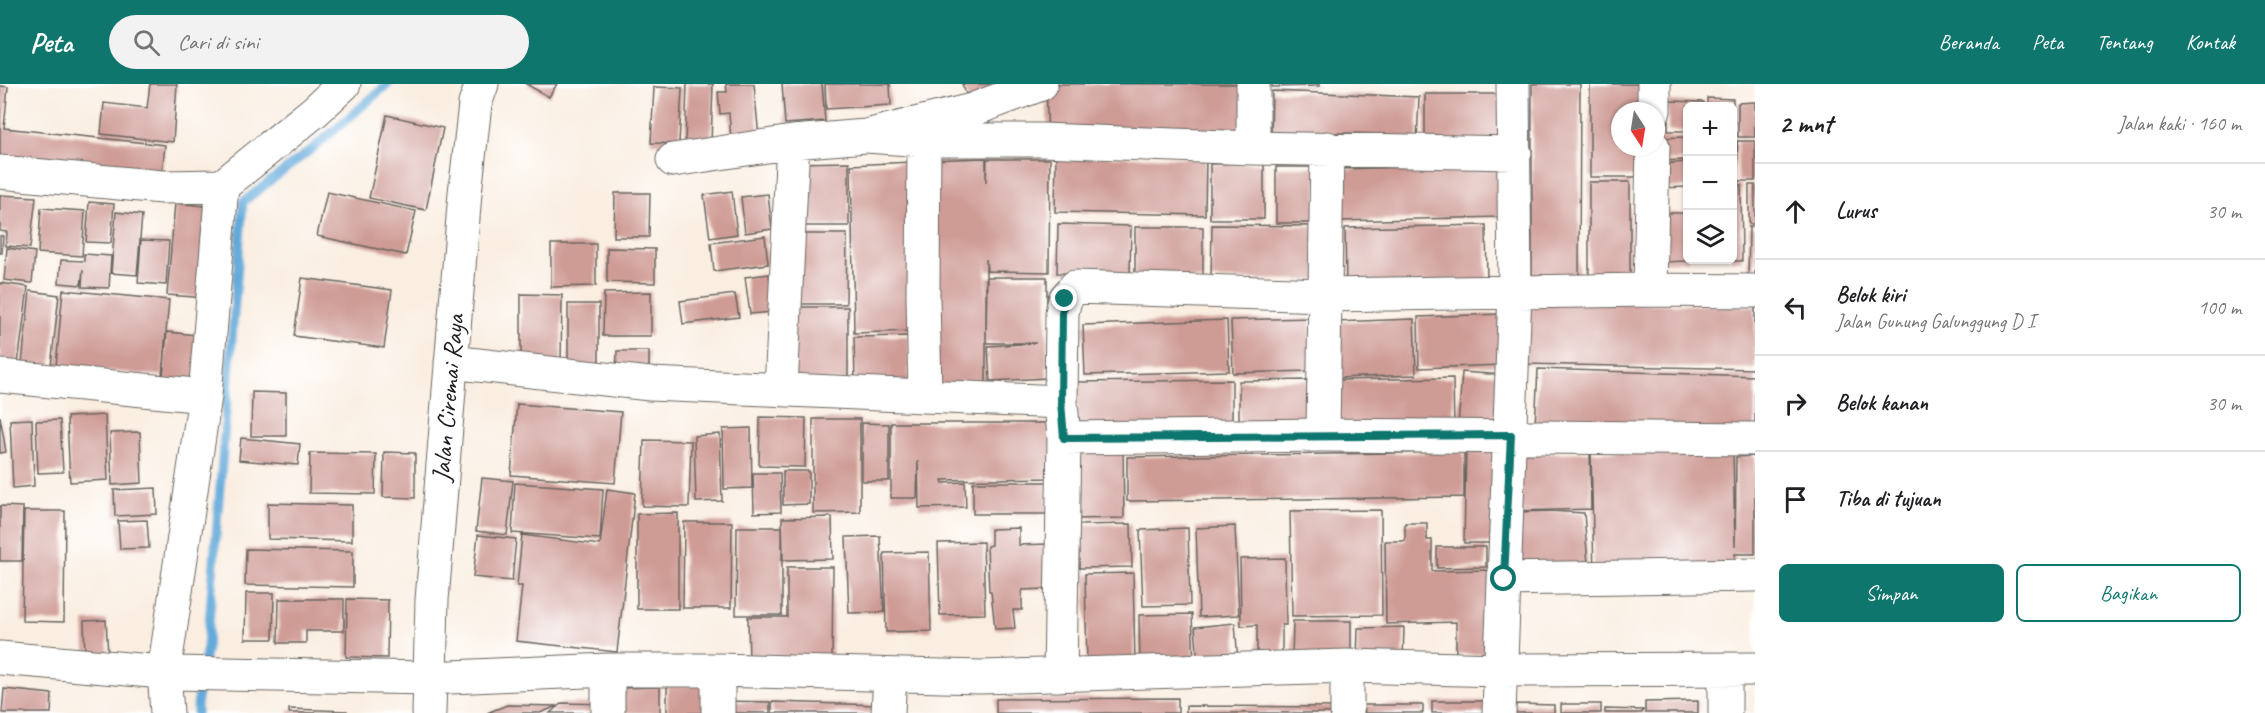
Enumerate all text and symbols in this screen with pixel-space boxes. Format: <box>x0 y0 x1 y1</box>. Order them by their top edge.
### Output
search box <box>109 15 529 69</box>
text: Peta <box>30 25 73 60</box>
icon: search <box>130 26 163 59</box>
text: Cari di sini <box>178 28 259 56</box>
text: Beranda <box>1939 29 1999 55</box>
text: Peta <box>2032 29 2063 55</box>
text: Tentang <box>2096 29 2153 55</box>
text: Kontak <box>2186 29 2235 55</box>
north arrow <box>1611 102 1665 156</box>
map controls <box>1683 102 1737 264</box>
button: + <box>1683 102 1737 156</box>
text: 2 mnt <box>1779 107 1832 140</box>
text: Jalan kaki · 160 m <box>2118 111 2241 136</box>
button: − <box>1683 156 1737 210</box>
icon: ahead <box>1779 195 1812 228</box>
text: Lurus <box>1836 197 1876 225</box>
text: 30 m <box>2207 199 2241 224</box>
button: layers <box>1683 210 1737 264</box>
text: Belok kiri <box>1836 281 1905 309</box>
route end <box>1051 285 1077 311</box>
icon: left <box>1779 291 1812 324</box>
text: 100 m <box>2198 295 2241 320</box>
text: Jalan Gunung Galunggung D I <box>1836 309 2035 334</box>
street label: Jalan Ciremai Raya <box>424 312 472 485</box>
icon: right <box>1779 387 1812 420</box>
text: Belok kanan <box>1836 389 1928 417</box>
text: 30 m <box>2207 391 2241 416</box>
icon: arrive <box>1779 483 1812 516</box>
text: Tiba di tujuan <box>1836 485 1941 513</box>
button: Simpan <box>1779 564 2004 622</box>
button: Bagikan <box>2016 564 2241 622</box>
route start <box>1490 565 1516 591</box>

